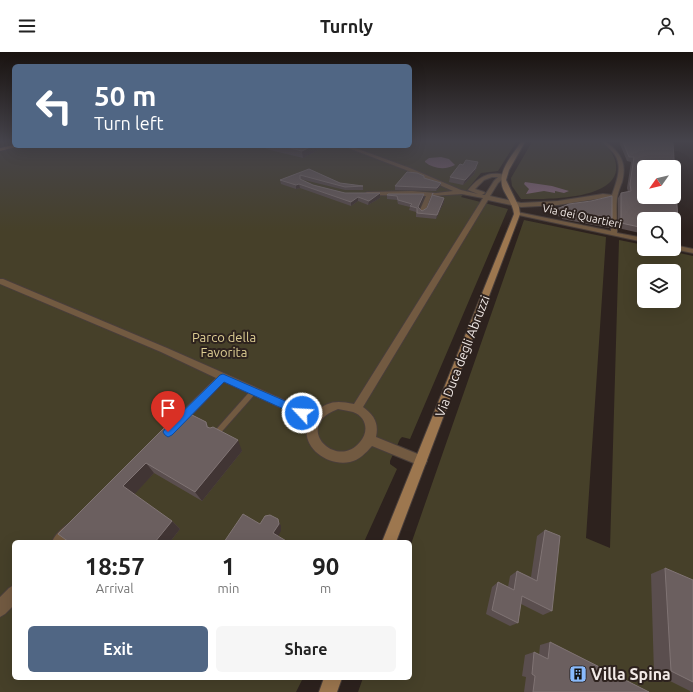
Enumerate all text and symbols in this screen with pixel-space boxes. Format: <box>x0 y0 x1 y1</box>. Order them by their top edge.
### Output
icon: menu <box>16 15 38 37</box>
icon: person <box>655 15 677 37</box>
text: Turnly <box>320 16 373 36</box>
icon: left <box>28 80 80 132</box>
text: 50 m <box>94 80 156 111</box>
text: Turn left <box>94 113 164 133</box>
north arrow <box>637 160 681 204</box>
map controls <box>637 160 681 308</box>
street label: Via dei Quartieri <box>541 202 623 230</box>
button: search <box>637 212 681 256</box>
button: layers <box>637 264 681 308</box>
street label: Via Duca degli Abruzzi <box>432 293 492 419</box>
park label: Parco della Favorita <box>192 330 256 359</box>
pin <box>151 391 185 432</box>
position arrow <box>281 392 323 434</box>
icon: arrive <box>157 397 179 419</box>
text: 18:57 <box>85 553 145 580</box>
text: 1 <box>222 553 235 580</box>
text: 90 <box>312 553 339 580</box>
text: Arrival <box>96 581 134 595</box>
text: min <box>218 581 239 595</box>
text: m <box>320 581 331 595</box>
button: Exit <box>28 626 208 672</box>
button: Share <box>216 626 396 672</box>
building icon: Villa Spina <box>568 664 588 684</box>
place label: Villa Spina <box>591 665 671 683</box>

